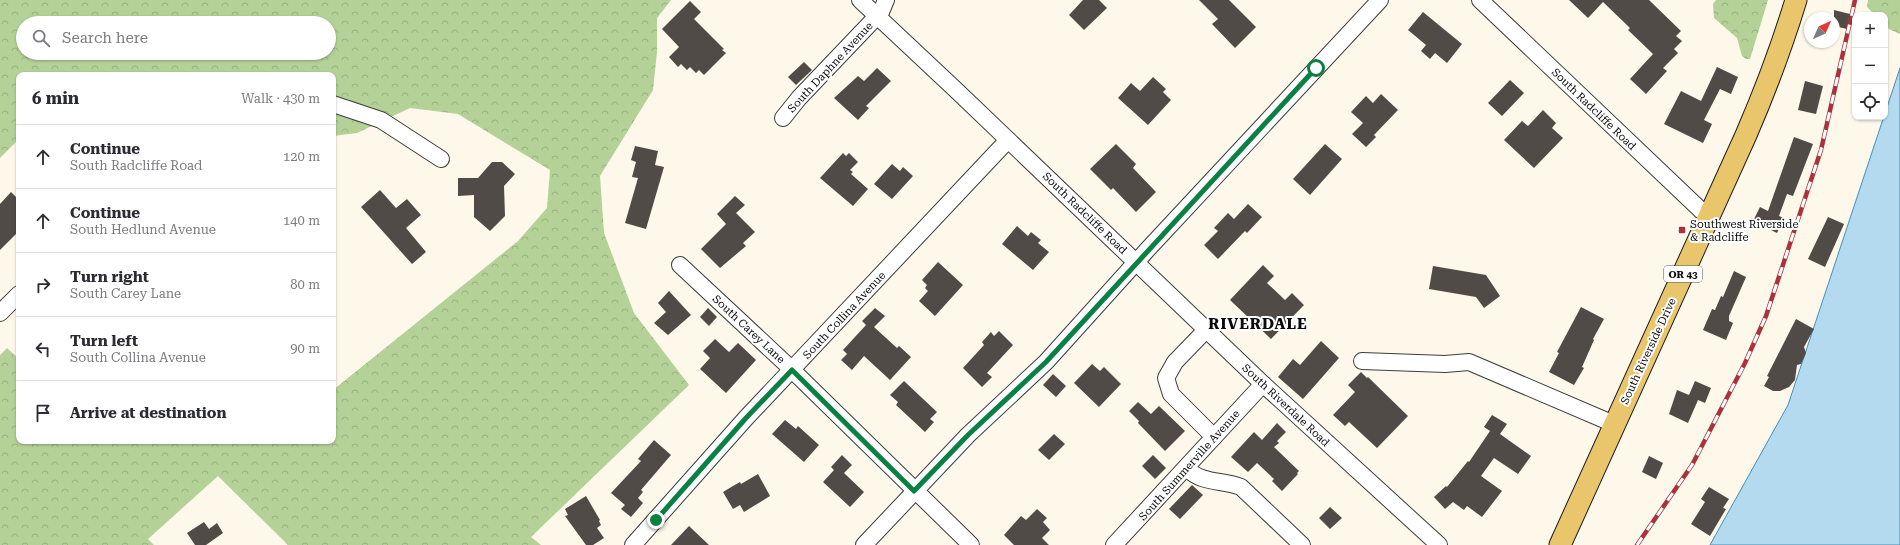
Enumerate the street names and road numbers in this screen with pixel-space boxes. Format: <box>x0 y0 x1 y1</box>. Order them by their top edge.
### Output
street label: South Daphne Avenue <box>785 19 876 115</box>
street label: South Radcliffe Road <box>1549 66 1638 153</box>
street label: South Radcliffe Road <box>1040 170 1129 257</box>
road number: OR 43 <box>1664 266 1702 282</box>
street label: South Collina Avenue <box>800 269 888 362</box>
street label: South Carey Lane <box>710 293 788 366</box>
street label: South Riverside Drive <box>1618 296 1679 406</box>
street label: South Riverdale Road <box>1239 362 1332 449</box>
street label: South Summerville Avenue <box>1136 407 1242 523</box>

